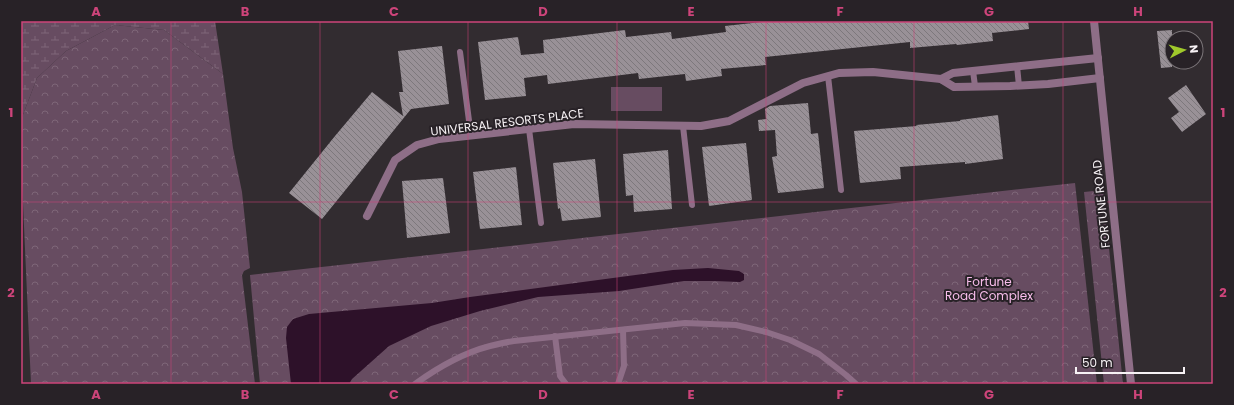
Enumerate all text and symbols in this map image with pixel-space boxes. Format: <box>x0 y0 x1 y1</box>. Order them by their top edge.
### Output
text: A <box>91 2 101 21</box>
text: B <box>241 2 250 21</box>
text: C <box>389 2 399 21</box>
text: D <box>538 2 548 21</box>
text: E <box>687 2 695 21</box>
text: F <box>836 2 844 21</box>
text: G <box>984 2 994 21</box>
text: H <box>1133 2 1143 21</box>
north arrow <box>1164 30 1204 70</box>
text: N <box>1186 44 1202 54</box>
text: 1 <box>9 103 13 122</box>
text: 1 <box>1221 103 1225 122</box>
street label: UNIVERSAL RESORTS PLACE <box>429 104 585 140</box>
street label: FORTUNE ROAD <box>1088 159 1114 249</box>
park label: Fortune Road Complex <box>945 273 1033 304</box>
text: 2 <box>7 283 15 302</box>
text: 2 <box>1219 283 1227 302</box>
scale bar <box>1076 349 1184 375</box>
text: 50 m <box>1082 354 1113 371</box>
text: A <box>91 385 101 404</box>
text: B <box>241 385 250 404</box>
text: C <box>389 385 399 404</box>
text: D <box>538 385 548 404</box>
text: E <box>687 385 695 404</box>
text: F <box>836 385 844 404</box>
text: G <box>984 385 994 404</box>
text: H <box>1133 385 1143 404</box>

